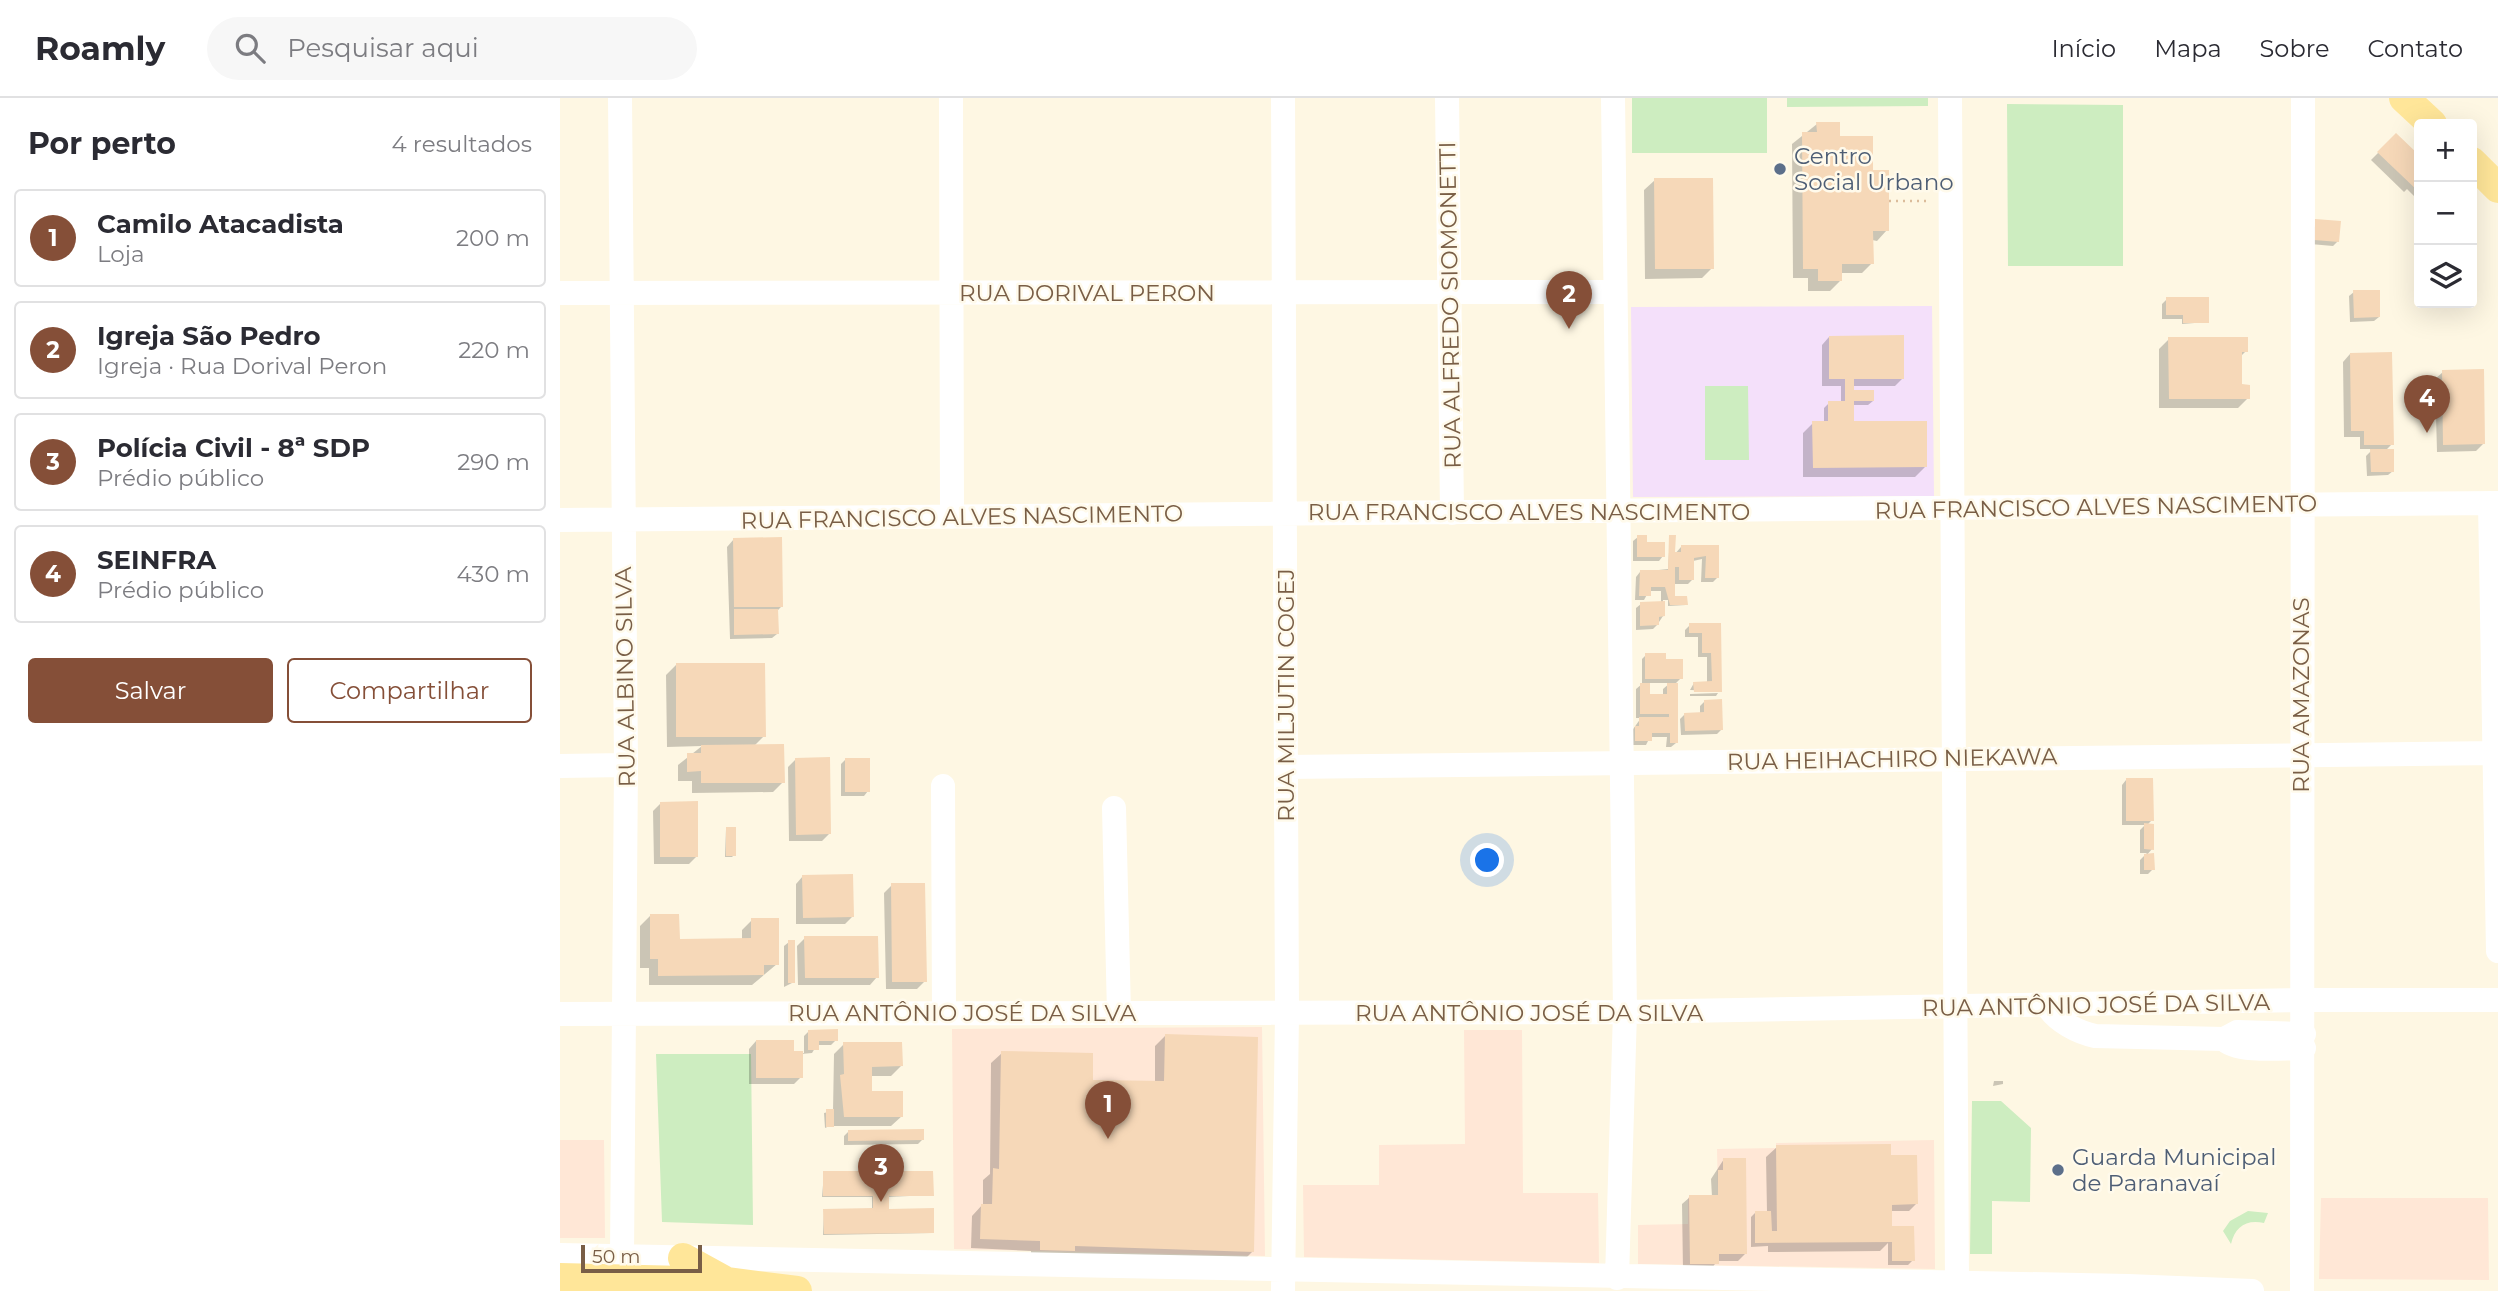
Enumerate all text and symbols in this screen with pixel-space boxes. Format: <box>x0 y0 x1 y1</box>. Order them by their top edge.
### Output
search box <box>207 17 697 80</box>
text: Roamly <box>35 28 165 68</box>
icon: search <box>231 29 269 67</box>
text: Pesquisar aqui <box>287 32 479 64</box>
text: Início <box>2051 34 2116 63</box>
text: Mapa <box>2154 34 2222 63</box>
text: Sobre <box>2260 34 2329 63</box>
text: Contato <box>2367 34 2463 63</box>
map controls <box>2414 119 2477 308</box>
button: + <box>2414 119 2477 182</box>
text: Por perto <box>28 125 176 162</box>
text: 4 resultados <box>392 130 532 158</box>
street label: RUA ALFREDO SIOMONETTI <box>1433 141 1467 469</box>
place label: Centro Social Urbano <box>1794 142 1954 196</box>
marker: Centro Social Urbano <box>1772 161 1788 177</box>
button: − <box>2414 182 2477 245</box>
text: Camilo Atacadista <box>97 208 344 240</box>
text: 1 <box>48 224 58 252</box>
text: 200 m <box>456 224 530 252</box>
text: Loja <box>97 240 145 268</box>
button: layers <box>2414 245 2477 308</box>
pin: 2 <box>1546 271 1592 329</box>
street label: RUA DORIVAL PERON <box>959 279 1215 307</box>
text: Igreja São Pedro <box>97 320 321 352</box>
text: 2 <box>46 336 60 364</box>
text: 220 m <box>458 336 530 364</box>
text: Igreja · Rua Dorival Peron <box>97 352 387 380</box>
pin: 4 <box>2404 375 2450 433</box>
text: Polícia Civil - 8ª SDP <box>97 432 370 464</box>
text: 3 <box>46 448 60 476</box>
text: 290 m <box>457 448 530 476</box>
text: Prédio público <box>97 464 264 492</box>
street label: RUA FRANCISCO ALVES NASCIMENTO <box>1874 489 2318 525</box>
street label: RUA FRANCISCO ALVES NASCIMENTO <box>1308 498 1750 526</box>
street label: RUA FRANCISCO ALVES NASCIMENTO <box>740 499 1184 535</box>
text: SEINFRA <box>97 544 216 576</box>
text: 4 <box>45 560 61 588</box>
text: 430 m <box>457 560 530 588</box>
street label: RUA ALBINO SILVA <box>609 566 641 787</box>
street label: RUA MILJUTIN COGEJ <box>1272 568 1300 822</box>
text: Prédio público <box>97 576 264 604</box>
street label: RUA AMAZONAS <box>2287 597 2315 793</box>
button: Salvar <box>28 658 273 723</box>
button: Compartilhar <box>287 658 532 723</box>
street label: RUA HEIHACHIRO NIEKAWA <box>1727 742 2058 776</box>
your location <box>1470 843 1504 877</box>
street label: RUA ANTÔNIO JOSÉ DA SILVA <box>1922 988 2271 1022</box>
street label: RUA ANTÔNIO JOSÉ DA SILVA <box>788 999 1137 1027</box>
street label: RUA ANTÔNIO JOSÉ DA SILVA <box>1355 999 1704 1027</box>
pin: 1 <box>1085 1081 1131 1139</box>
place label: Guarda Municipal de Paranavaí <box>2072 1143 2276 1197</box>
pin: 3 <box>858 1144 904 1202</box>
marker: Guarda Municipal de Paranavaí <box>2050 1162 2066 1178</box>
scale bar <box>581 1242 702 1274</box>
text: 50 m <box>592 1245 640 1268</box>

